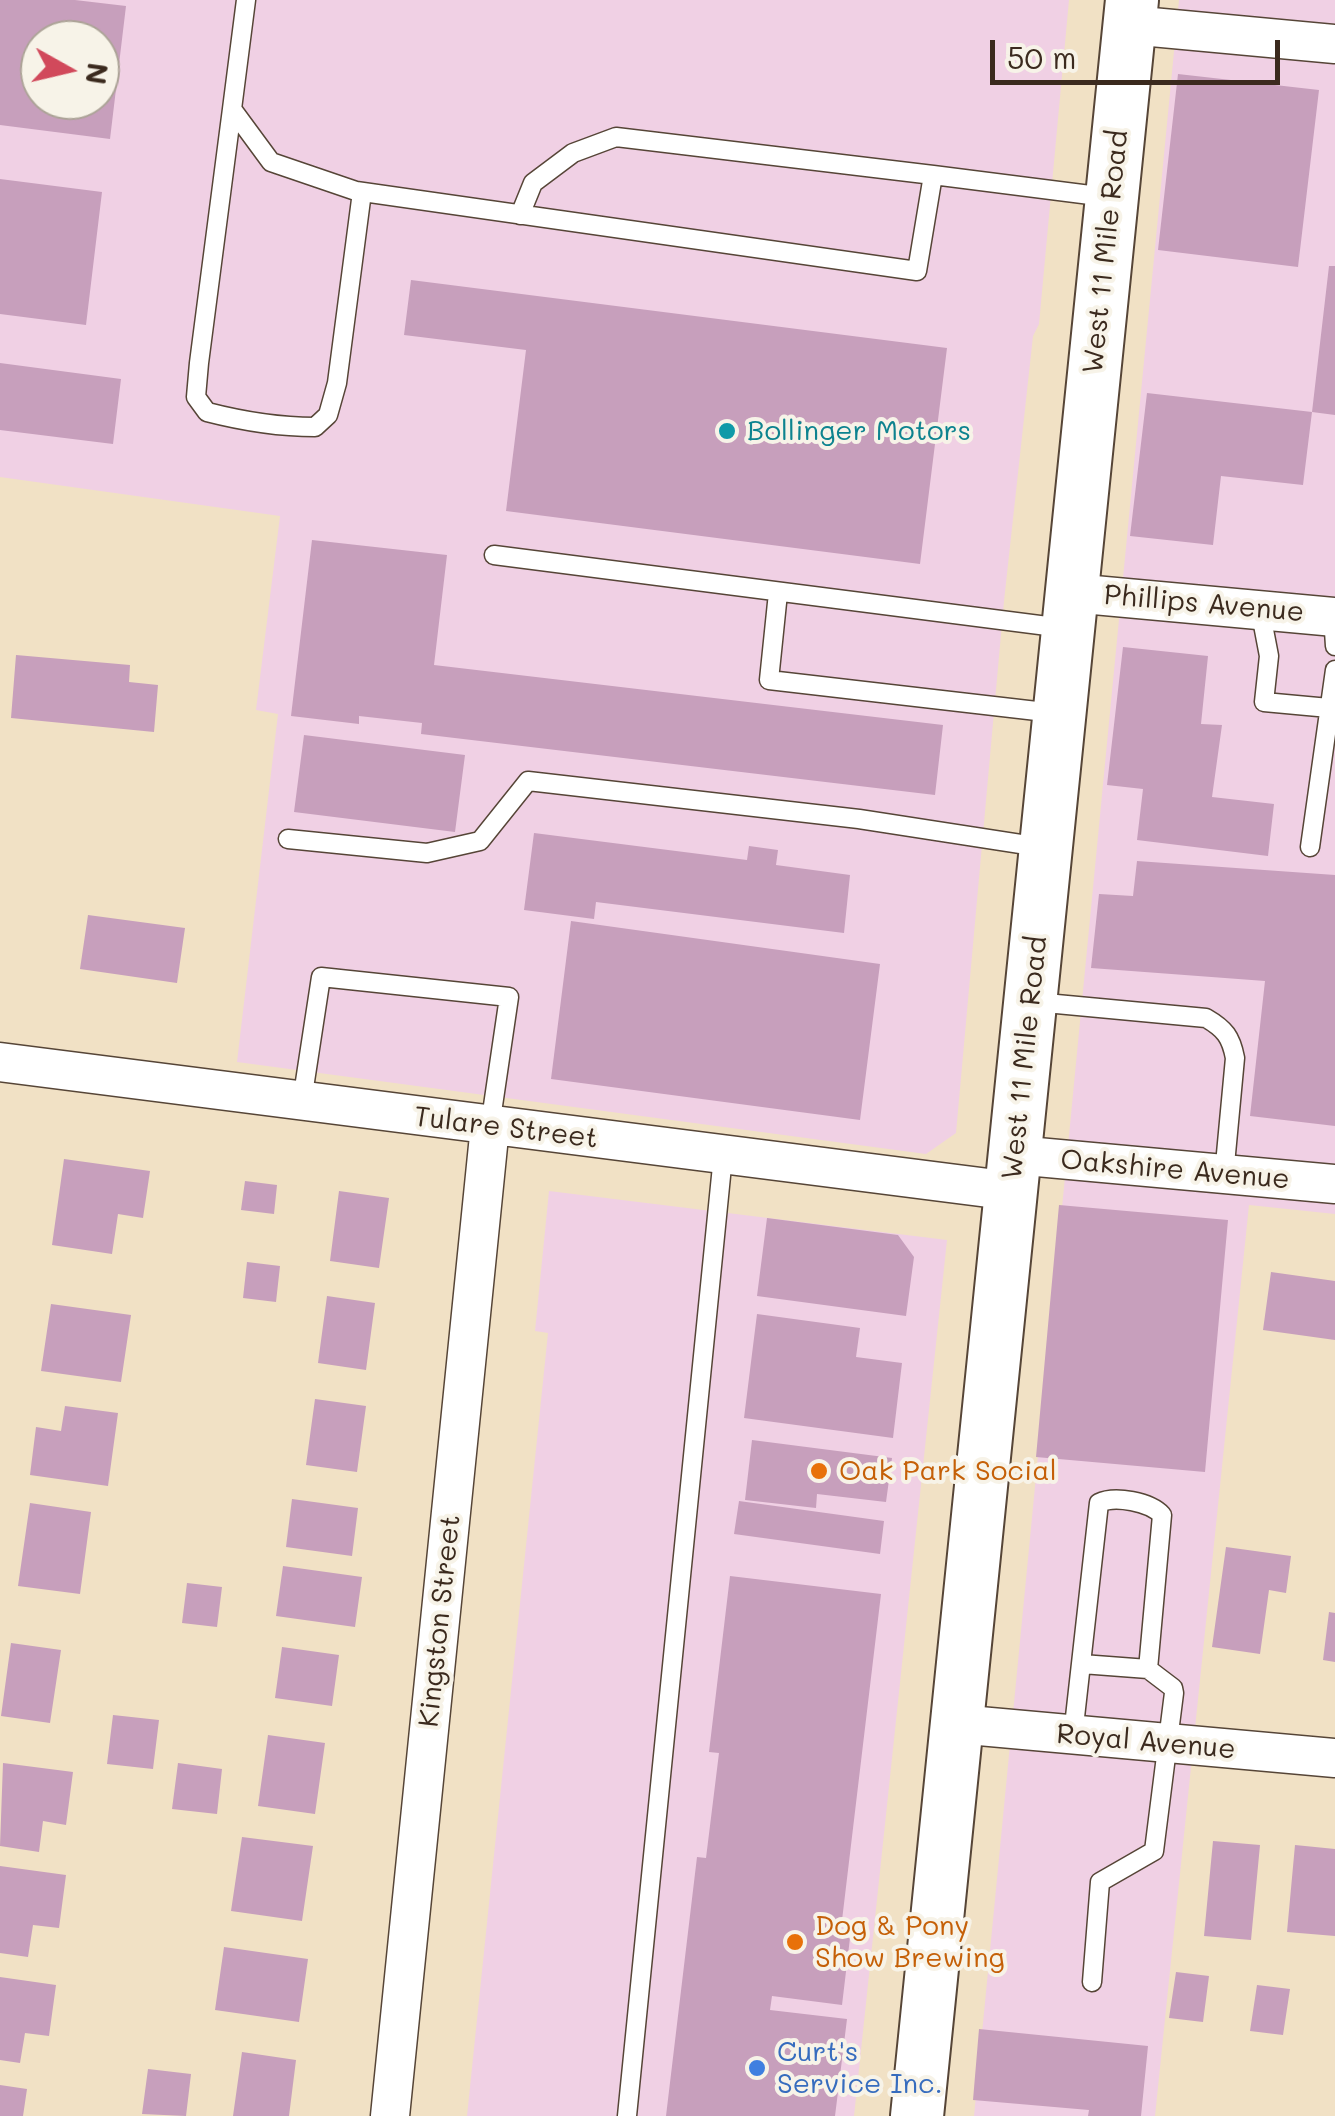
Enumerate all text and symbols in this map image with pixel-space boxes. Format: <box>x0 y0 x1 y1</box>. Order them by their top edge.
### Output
north arrow <box>20 20 120 120</box>
scale bar <box>995 20 1285 82</box>
text: 50 m <box>1007 37 1077 77</box>
text: N <box>78 61 117 87</box>
street label: West 11 Mile Road <box>1077 129 1135 375</box>
place label: Bollinger Motors <box>747 414 971 448</box>
marker: Bollinger Motors <box>716 420 738 442</box>
street label: Phillips Avenue <box>1103 579 1305 629</box>
street label: West 11 Mile Road <box>996 935 1054 1181</box>
street label: Tulare Street <box>412 1100 600 1156</box>
street label: Oakshire Avenue <box>1059 1143 1291 1197</box>
place label: Oak Park Social <box>839 1454 1057 1488</box>
marker: Oak Park Social <box>808 1460 830 1482</box>
street label: Kingston Street <box>412 1513 468 1729</box>
street label: Royal Avenue <box>1055 1717 1237 1767</box>
place label: Dog & Pony Show Brewing <box>815 1909 1005 1975</box>
marker: Dog & Pony Show Brewing <box>784 1931 806 1953</box>
place label: Curt's Service Inc. <box>777 2035 943 2101</box>
marker: Curt's Service Inc. <box>746 2057 768 2079</box>

